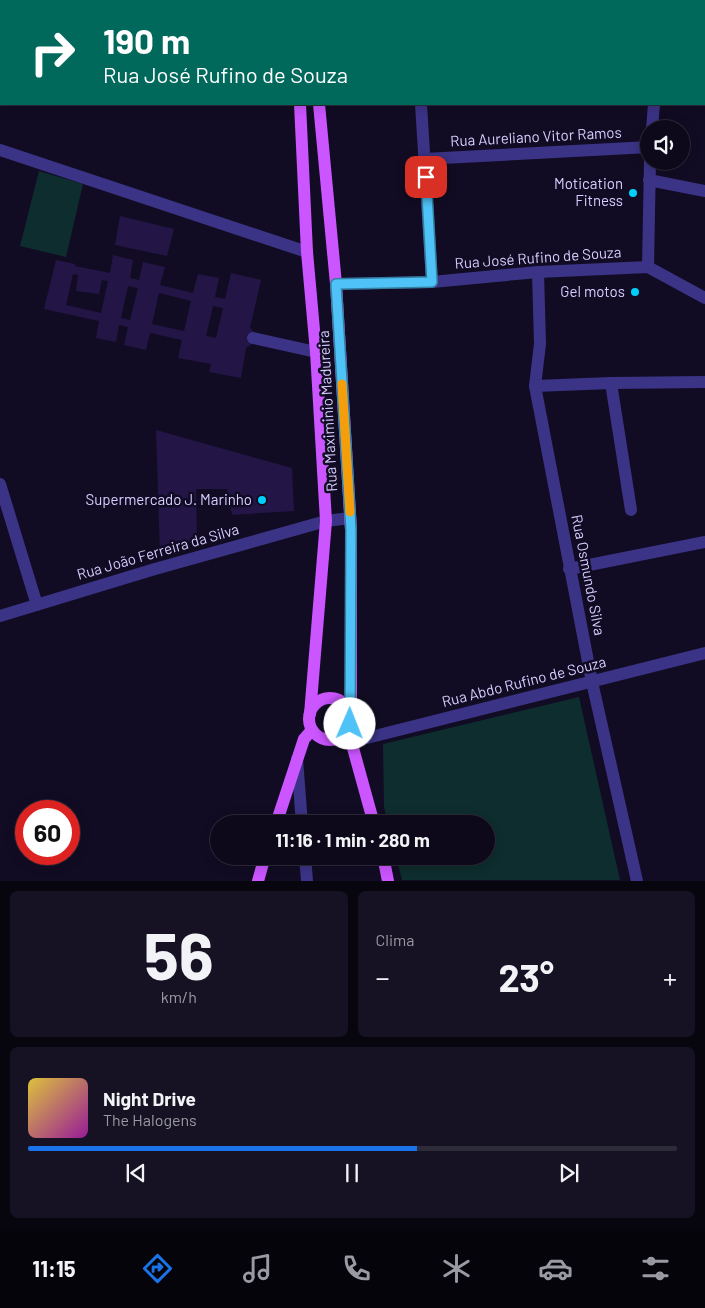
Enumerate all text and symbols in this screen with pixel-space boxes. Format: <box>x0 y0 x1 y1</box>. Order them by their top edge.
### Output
text: 190 m <box>103 19 190 61</box>
icon: right <box>20 20 85 85</box>
text: Rua José Rufino de Souza <box>103 61 348 87</box>
map controls <box>640 120 690 170</box>
button: sound <box>640 120 690 170</box>
street label: Rua Aureliano Vitor Ramos <box>450 123 622 149</box>
pin <box>405 156 447 198</box>
icon: arrive <box>412 163 440 191</box>
place label: Motication Fitness <box>554 174 623 209</box>
marker: Motication Fitness <box>627 187 639 199</box>
street label: Rua José Rufino de Souza <box>454 242 622 272</box>
place label: Gel motos <box>560 282 625 300</box>
marker: Gel motos <box>629 286 641 298</box>
street label: Rua Maximinio Madureira <box>314 330 340 492</box>
place label: Supermercado J. Marinho <box>86 490 252 508</box>
marker: Supermercado J. Marinho <box>256 494 268 506</box>
street label: Rua Osmundo Silva <box>568 513 610 637</box>
street label: Rua João Ferreira da Silva <box>75 519 241 583</box>
street label: Rua Abdo Rufino de Souza <box>440 652 608 710</box>
position arrow <box>323 697 375 749</box>
speed limit sign: 60 <box>15 800 80 865</box>
text: 11:16 · 1 min · 280 m <box>275 828 430 851</box>
text: 56 <box>144 915 214 993</box>
text: Clima <box>376 930 414 949</box>
text: 23° <box>498 954 554 1000</box>
text: − <box>376 960 390 994</box>
text: + <box>663 960 677 994</box>
text: km/h <box>161 987 197 1006</box>
text: Night Drive <box>103 1087 196 1110</box>
text: The Halogens <box>103 1110 197 1129</box>
icon: previous <box>122 1159 150 1187</box>
icon: pause <box>338 1159 366 1187</box>
icon: next <box>555 1159 583 1187</box>
icon: directions <box>140 1251 175 1286</box>
icon: music <box>240 1251 275 1286</box>
icon: phone <box>339 1251 374 1286</box>
icon: climate <box>439 1251 474 1286</box>
icon: car <box>538 1251 573 1286</box>
icon: filters <box>638 1251 673 1286</box>
text: 11:15 <box>32 1255 76 1281</box>

